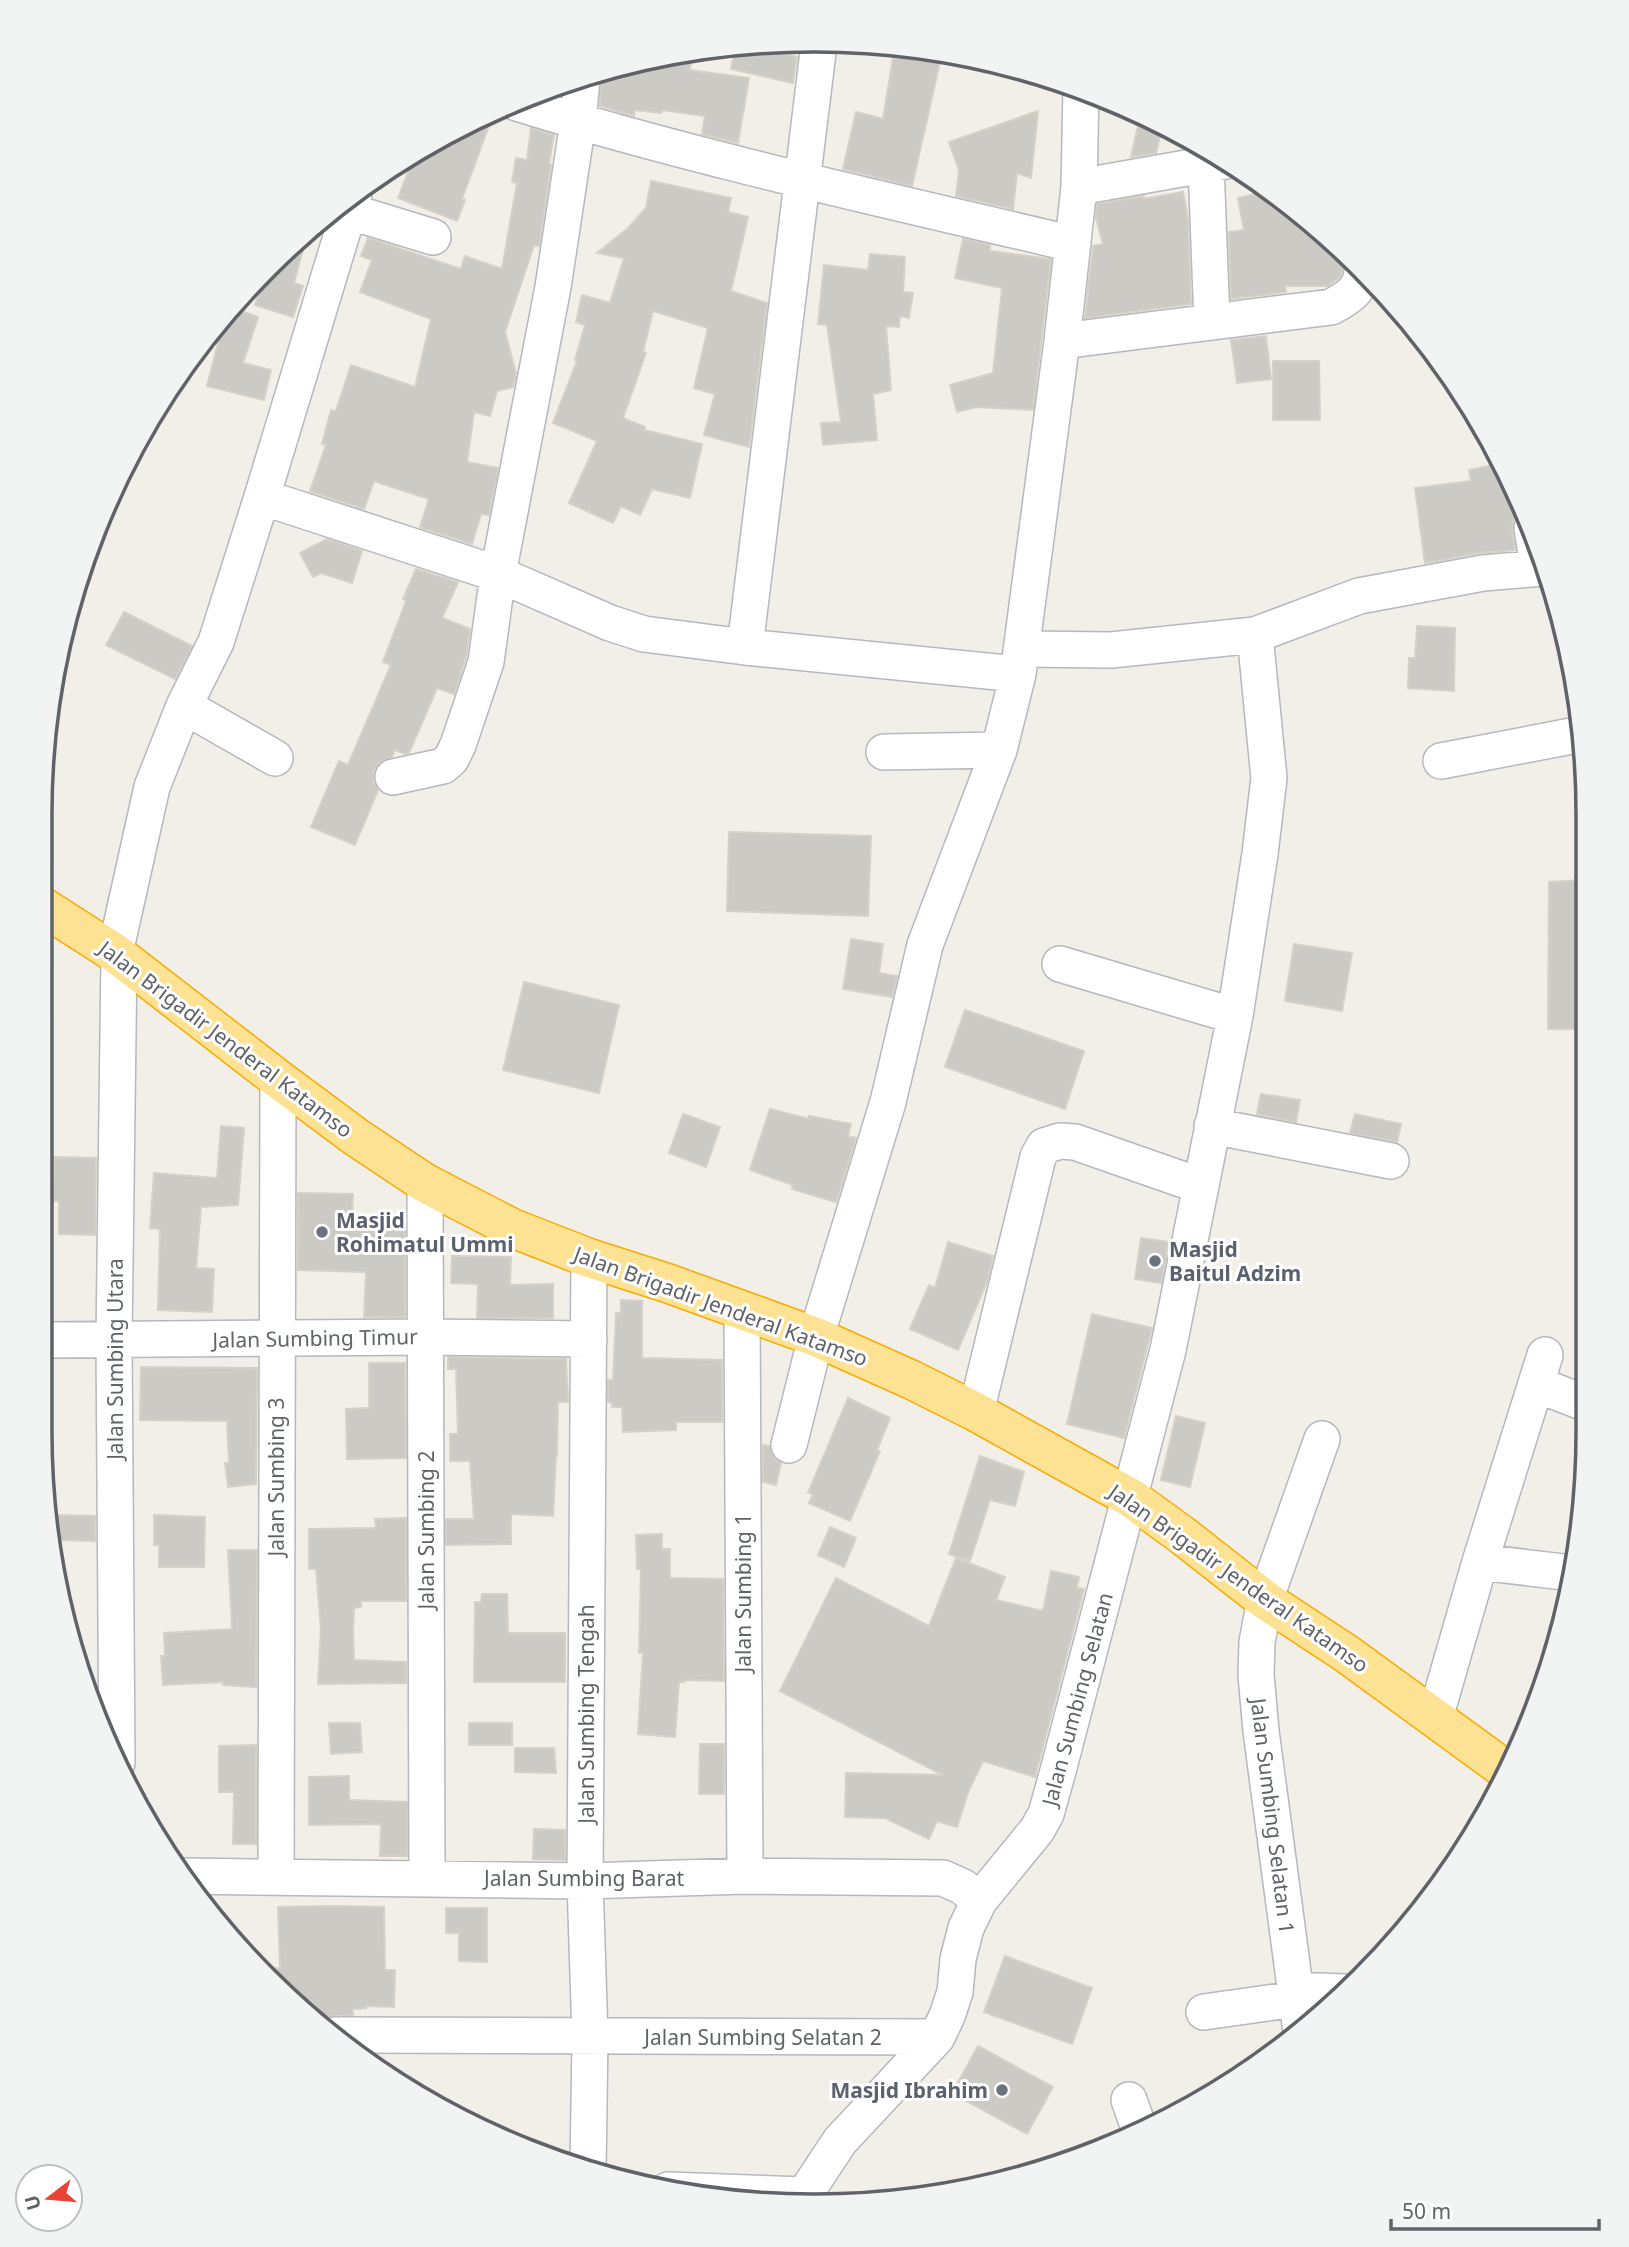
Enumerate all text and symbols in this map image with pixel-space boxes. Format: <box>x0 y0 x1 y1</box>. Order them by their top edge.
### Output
street label: Jalan Brigadir Jenderal Katamso <box>92 933 359 1144</box>
place label: Masjid Rohimatul Ummi <box>336 1206 513 1258</box>
marker: Masjid Rohimatul Ummi <box>314 1224 330 1240</box>
place label: Masjid Baitul Adzim <box>1169 1235 1301 1287</box>
street label: Jalan Brigadir Jenderal Katamso <box>568 1239 872 1372</box>
marker: Masjid Baitul Adzim <box>1147 1253 1163 1269</box>
street label: Jalan Sumbing Utara <box>101 1258 129 1462</box>
street label: Jalan Sumbing Timur <box>210 1322 418 1354</box>
street label: Jalan Sumbing 3 <box>262 1398 290 1559</box>
street label: Jalan Sumbing 2 <box>412 1451 440 1612</box>
street label: Jalan Brigadir Jenderal Katamso <box>1102 1476 1374 1679</box>
street label: Jalan Sumbing 1 <box>729 1514 757 1675</box>
street label: Jalan Sumbing Selatan <box>1035 1589 1119 1811</box>
street label: Jalan Sumbing Tengah <box>572 1604 600 1826</box>
street label: Jalan Sumbing Selatan 1 <box>1244 1695 1301 1936</box>
street label: Jalan Sumbing Barat <box>482 1864 684 1892</box>
street label: Jalan Sumbing Selatan 2 <box>642 2023 882 2051</box>
place label: Masjid Ibrahim <box>830 2076 988 2104</box>
marker: Masjid Ibrahim <box>994 2082 1010 2098</box>
north arrow <box>14 2163 84 2233</box>
scale bar <box>1391 2188 1599 2232</box>
text: U <box>18 2192 47 2213</box>
text: 50 m <box>1402 2197 1451 2225</box>

